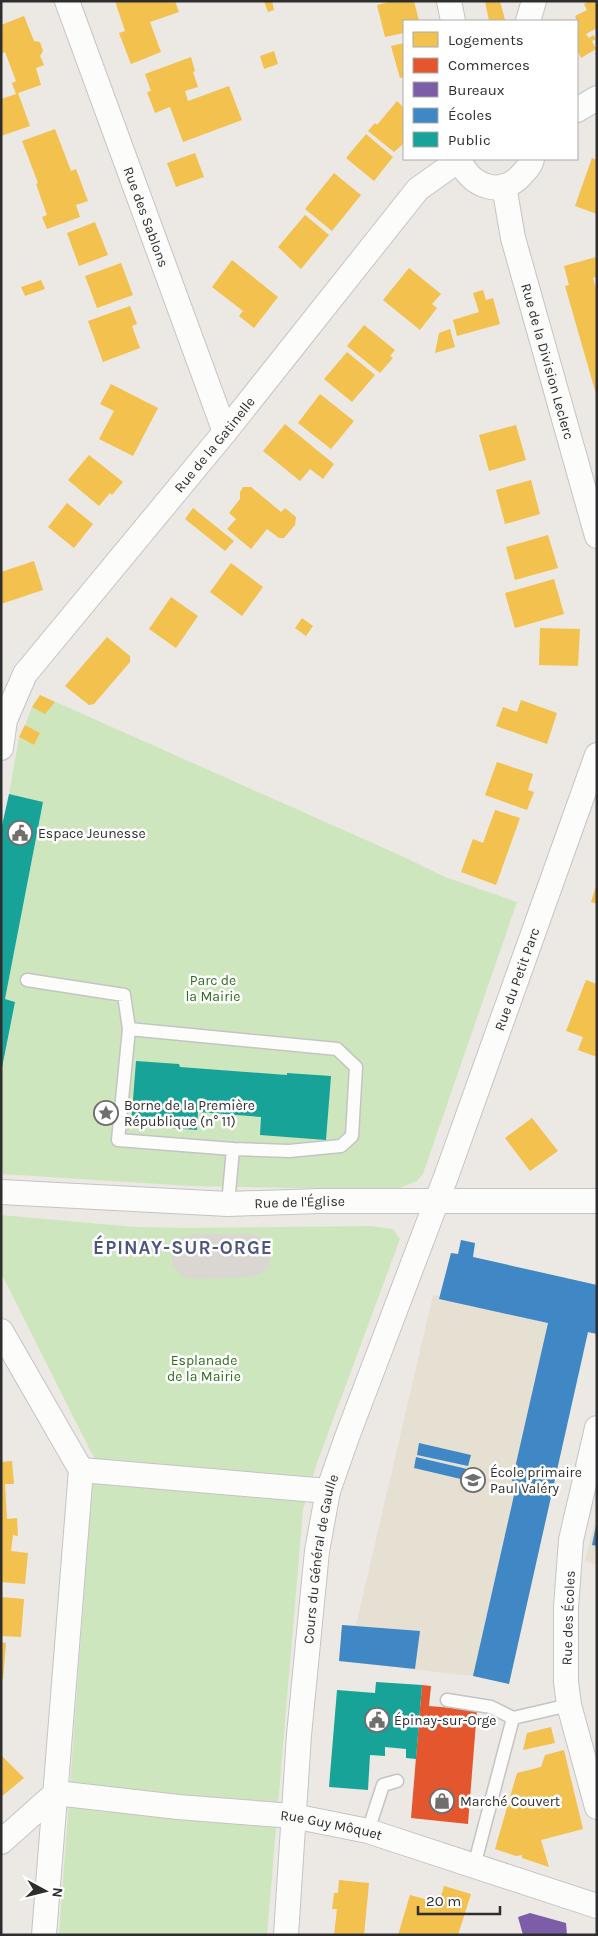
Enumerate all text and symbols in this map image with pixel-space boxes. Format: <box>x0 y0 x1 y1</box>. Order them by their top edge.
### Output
legend <box>403 20 578 160</box>
text: Logements <box>448 31 524 49</box>
text: Commerces <box>448 56 530 74</box>
text: Bureaux <box>448 81 505 99</box>
text: Écoles <box>448 106 492 124</box>
text: Public <box>448 131 491 149</box>
street label: Rue des Sablons <box>120 165 172 270</box>
street label: Rue de la Division Leclerc <box>517 282 577 442</box>
street label: Rue de la Gatinelle <box>171 394 259 496</box>
public building icon: Espace Jeunesse <box>7 820 33 846</box>
place label: Espace Jeunesse <box>38 825 146 842</box>
street label: Rue du Petit Parc <box>491 925 544 1033</box>
park label: Parc de la Mairie <box>185 972 241 1005</box>
place label: Borne de la Première République (n° 11) <box>124 1097 255 1130</box>
place icon: Borne de la Première République (n° 11) <box>93 1100 119 1126</box>
street label: Rue de l'Église <box>254 1192 345 1212</box>
district label: ÉPINAY-SUR-ORGE <box>93 1234 273 1259</box>
park label: Esplanade de la Mairie <box>167 1352 241 1385</box>
place label: École primaire Paul Valéry <box>490 1463 582 1497</box>
school or university icon: École primaire Paul Valéry <box>460 1467 486 1493</box>
street label: Cours du Général de Gaulle <box>300 1472 342 1645</box>
street label: Rue des Écoles <box>557 1570 579 1666</box>
public building icon: Épinay-sur-Orge <box>364 1707 390 1733</box>
place label: Épinay-sur-Orge <box>394 1711 497 1729</box>
shop icon: Marché Couvert <box>429 1788 455 1814</box>
place label: Marché Couvert <box>460 1793 560 1810</box>
street label: Rue Guy Môquet <box>280 1807 384 1844</box>
north arrow <box>20 1866 70 1916</box>
scale bar <box>418 1884 500 1916</box>
text: N <box>48 1887 66 1899</box>
text: 20 m <box>426 1892 461 1910</box>

